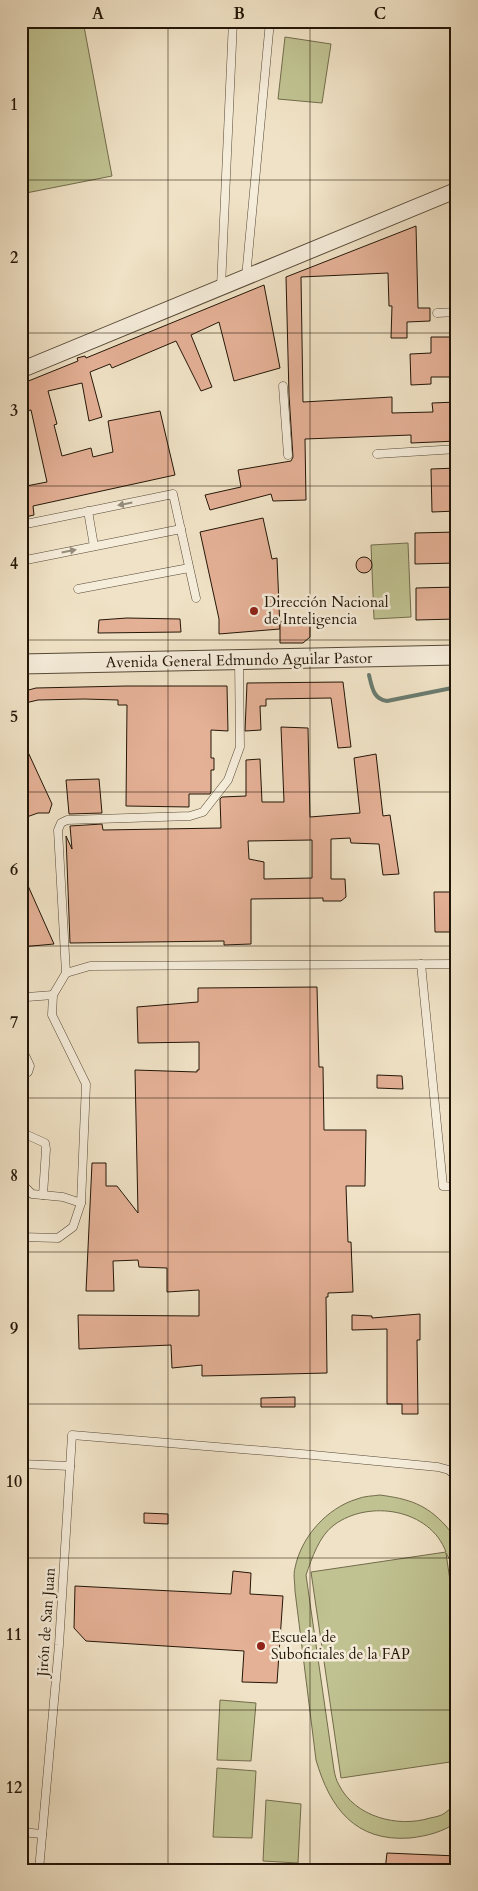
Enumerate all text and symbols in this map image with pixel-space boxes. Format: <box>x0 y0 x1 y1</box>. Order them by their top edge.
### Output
text: A <box>92 3 104 25</box>
text: B <box>233 3 245 25</box>
text: C <box>374 3 386 25</box>
text: 1 <box>10 94 18 116</box>
text: 2 <box>10 247 18 269</box>
text: 3 <box>10 400 18 422</box>
one-way arrow <box>117 500 133 508</box>
one-way arrow <box>61 547 77 555</box>
text: 4 <box>10 553 18 575</box>
place label: Dirección Nacional de Inteligencia <box>264 592 389 629</box>
marker: Dirección Nacional de Inteligencia <box>248 605 260 617</box>
street label: Avenida General Edmundo Aguilar Pastor <box>105 648 373 672</box>
text: 5 <box>10 706 18 728</box>
text: 6 <box>10 859 18 881</box>
text: 7 <box>10 1012 18 1034</box>
text: 8 <box>10 1165 18 1187</box>
text: 9 <box>10 1318 18 1340</box>
text: 10 <box>6 1471 22 1493</box>
street label: Jirón de San Juan <box>32 1566 60 1679</box>
text: 11 <box>6 1624 22 1646</box>
place label: Escuela de Suboficiales de la FAP <box>271 1627 410 1664</box>
marker: Escuela de Suboficiales de la FAP <box>255 1640 267 1652</box>
text: 12 <box>6 1777 22 1799</box>

